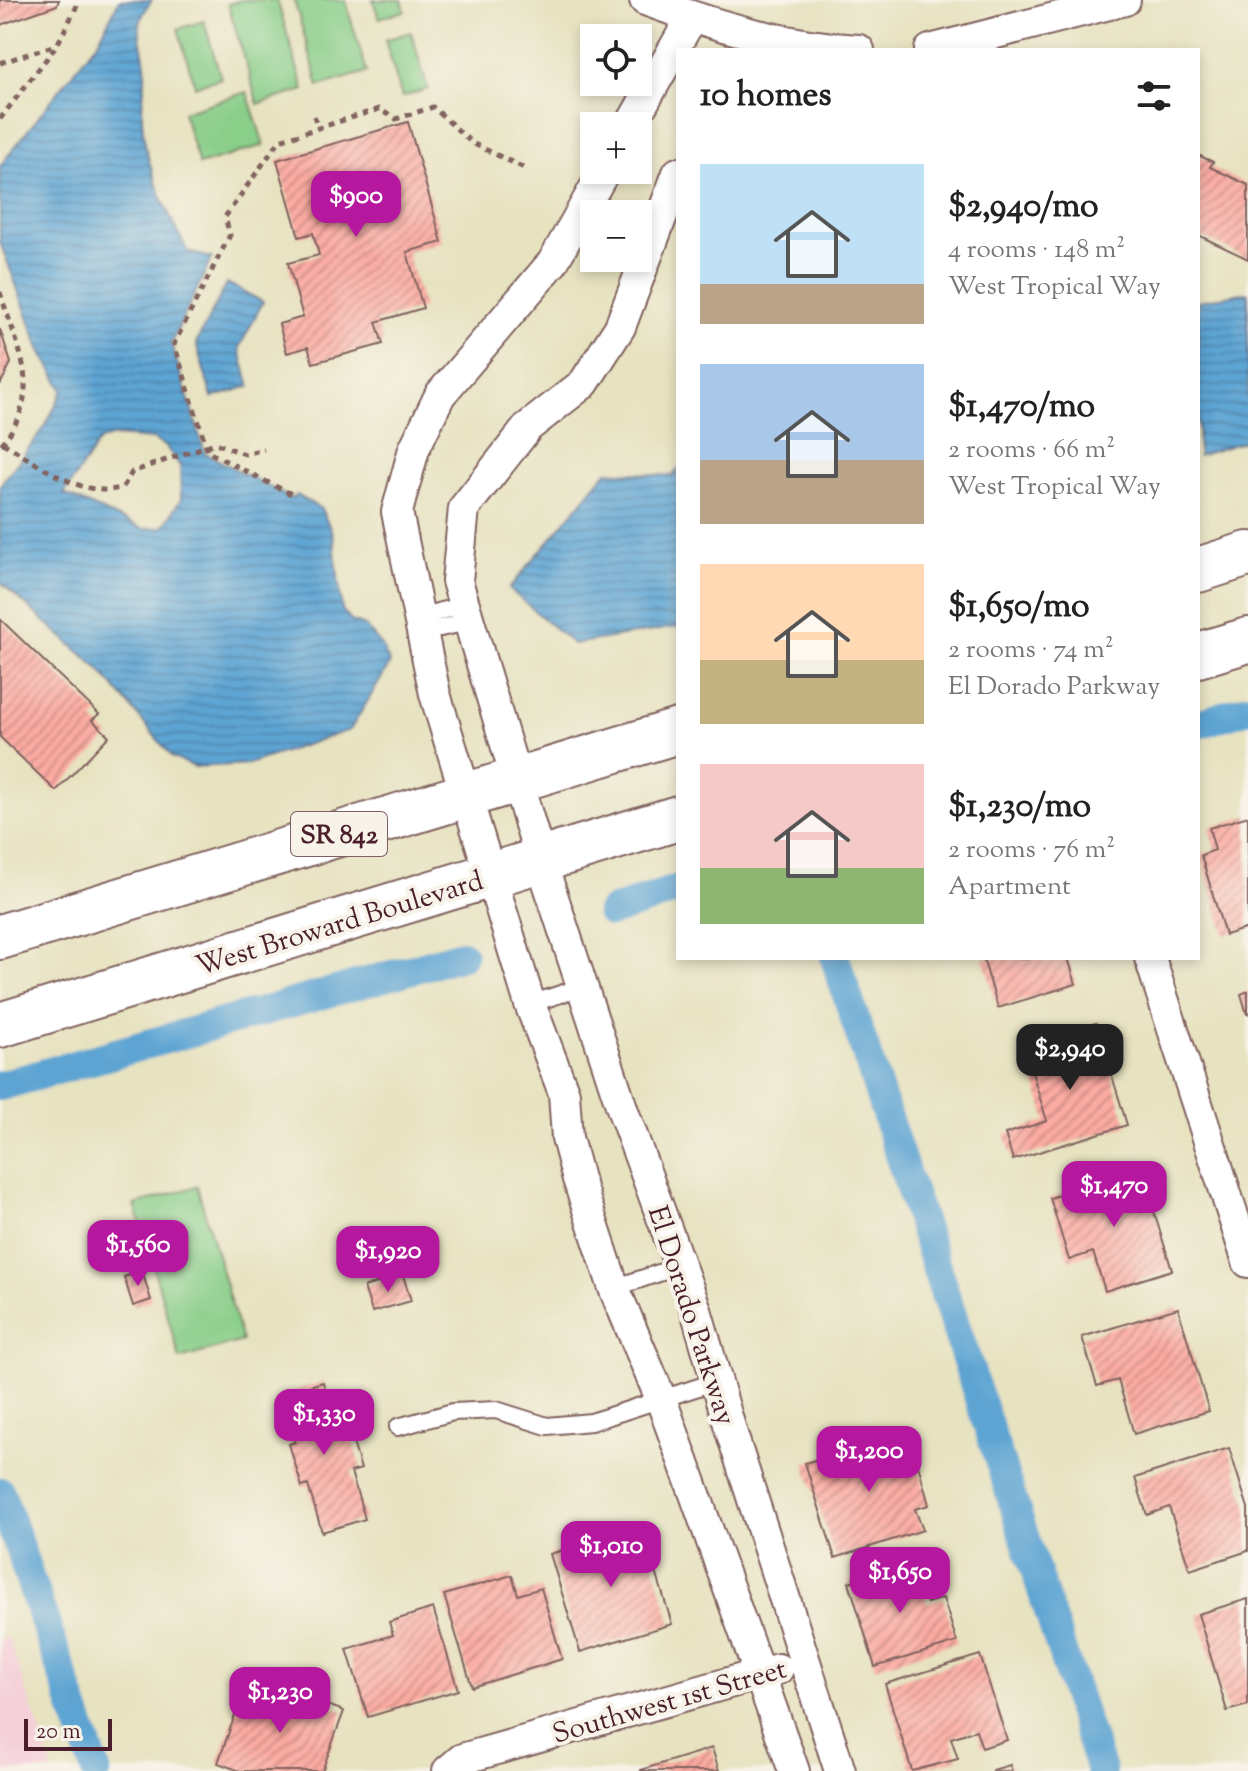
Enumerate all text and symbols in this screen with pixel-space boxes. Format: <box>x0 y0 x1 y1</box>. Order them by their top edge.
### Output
map controls <box>580 24 652 272</box>
button: locate <box>580 24 652 96</box>
text: 10 homes <box>700 72 832 121</box>
icon: filters <box>1132 74 1176 118</box>
button: + <box>580 112 652 184</box>
pin: $900 <box>309 171 403 239</box>
text: $900 <box>329 178 383 215</box>
text: $2,940/mo <box>948 183 1099 232</box>
icon: home <box>764 196 860 292</box>
button: − <box>580 200 652 272</box>
text: 4 rooms · 148 m² <box>948 232 1125 269</box>
text: West Tropical Way <box>948 269 1161 306</box>
text: $1,470/mo <box>948 383 1095 432</box>
icon: home <box>764 396 860 492</box>
text: 2 rooms · 66 m² <box>948 432 1115 469</box>
text: West Tropical Way <box>948 469 1161 506</box>
text: $1,650/mo <box>948 583 1090 632</box>
icon: home <box>764 596 860 692</box>
text: 2 rooms · 74 m² <box>948 632 1113 669</box>
text: El Dorado Parkway <box>948 669 1160 706</box>
text: $1,230/mo <box>948 783 1091 832</box>
icon: home <box>764 796 860 892</box>
road number: SR 842 <box>291 812 387 856</box>
text: 2 rooms · 76 m² <box>948 832 1115 869</box>
street label: West Broward Boulevard <box>191 862 489 988</box>
text: Apartment <box>948 869 1071 906</box>
pin: $2,940 <box>1005 1024 1135 1092</box>
text: $2,940 <box>1034 1031 1106 1068</box>
pin: $1,470 <box>1049 1161 1179 1229</box>
text: $1,470 <box>1080 1168 1148 1205</box>
street label: El Dorado Parkway <box>636 1201 744 1431</box>
pin: $1,560 <box>73 1220 203 1288</box>
pin: $1,920 <box>323 1226 453 1294</box>
text: $1,560 <box>105 1227 171 1264</box>
text: $1,920 <box>354 1233 422 1270</box>
pin: $1,330 <box>259 1389 389 1457</box>
text: $1,330 <box>292 1396 356 1433</box>
pin: $1,200 <box>804 1426 934 1494</box>
text: $1,200 <box>835 1433 903 1470</box>
pin: $1,010 <box>546 1521 676 1589</box>
text: $1,010 <box>579 1528 643 1565</box>
pin: $1,650 <box>835 1547 965 1615</box>
text: $1,650 <box>868 1554 932 1591</box>
street label: Southwest 1st Street <box>548 1650 792 1755</box>
pin: $1,230 <box>215 1667 345 1735</box>
text: $1,230 <box>247 1674 313 1711</box>
scale bar <box>24 1715 112 1751</box>
text: 20 m <box>36 1717 81 1749</box>

